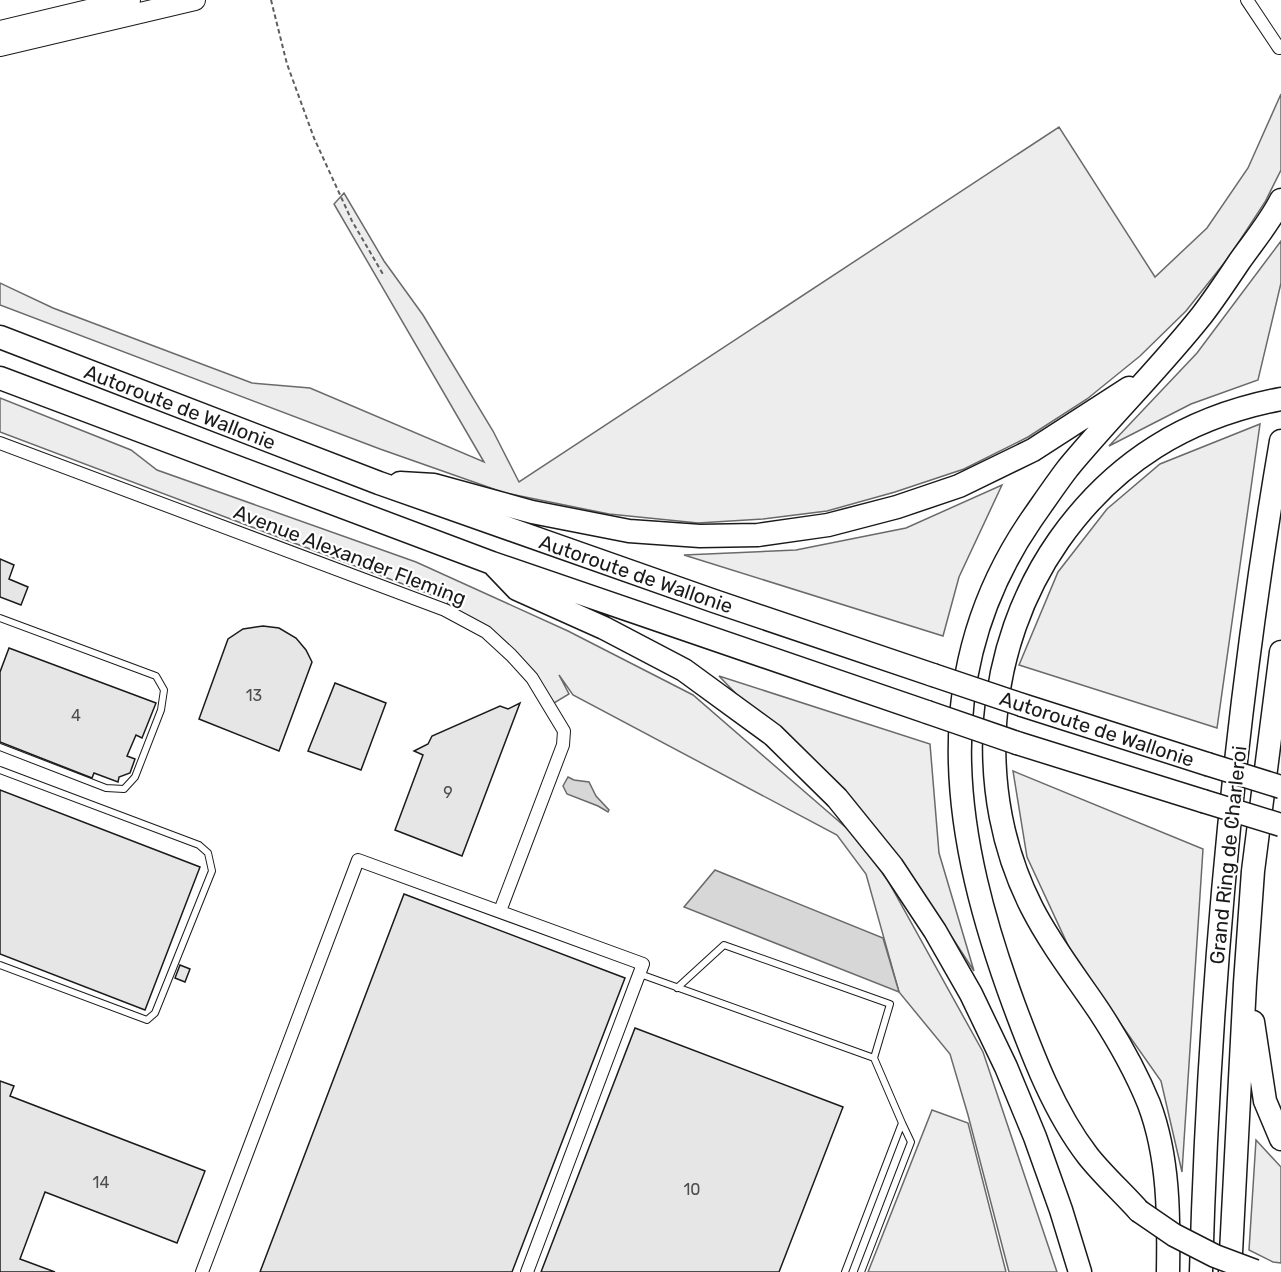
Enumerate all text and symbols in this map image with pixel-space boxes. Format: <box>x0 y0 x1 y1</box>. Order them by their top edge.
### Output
street label: Autoroute de Wallonie <box>81 359 279 455</box>
street label: Avenue Alexander Fleming <box>230 500 470 610</box>
street label: Autoroute de Wallonie <box>536 530 736 618</box>
house number: 13 <box>246 686 262 705</box>
street label: Autoroute de Wallonie <box>997 686 1197 772</box>
house number: 4 <box>71 706 81 725</box>
street label: Grand Ring de Charleroi <box>1205 744 1251 966</box>
house number: 9 <box>443 783 453 802</box>
house number: 14 <box>93 1173 109 1192</box>
house number: 10 <box>683 1180 701 1199</box>

